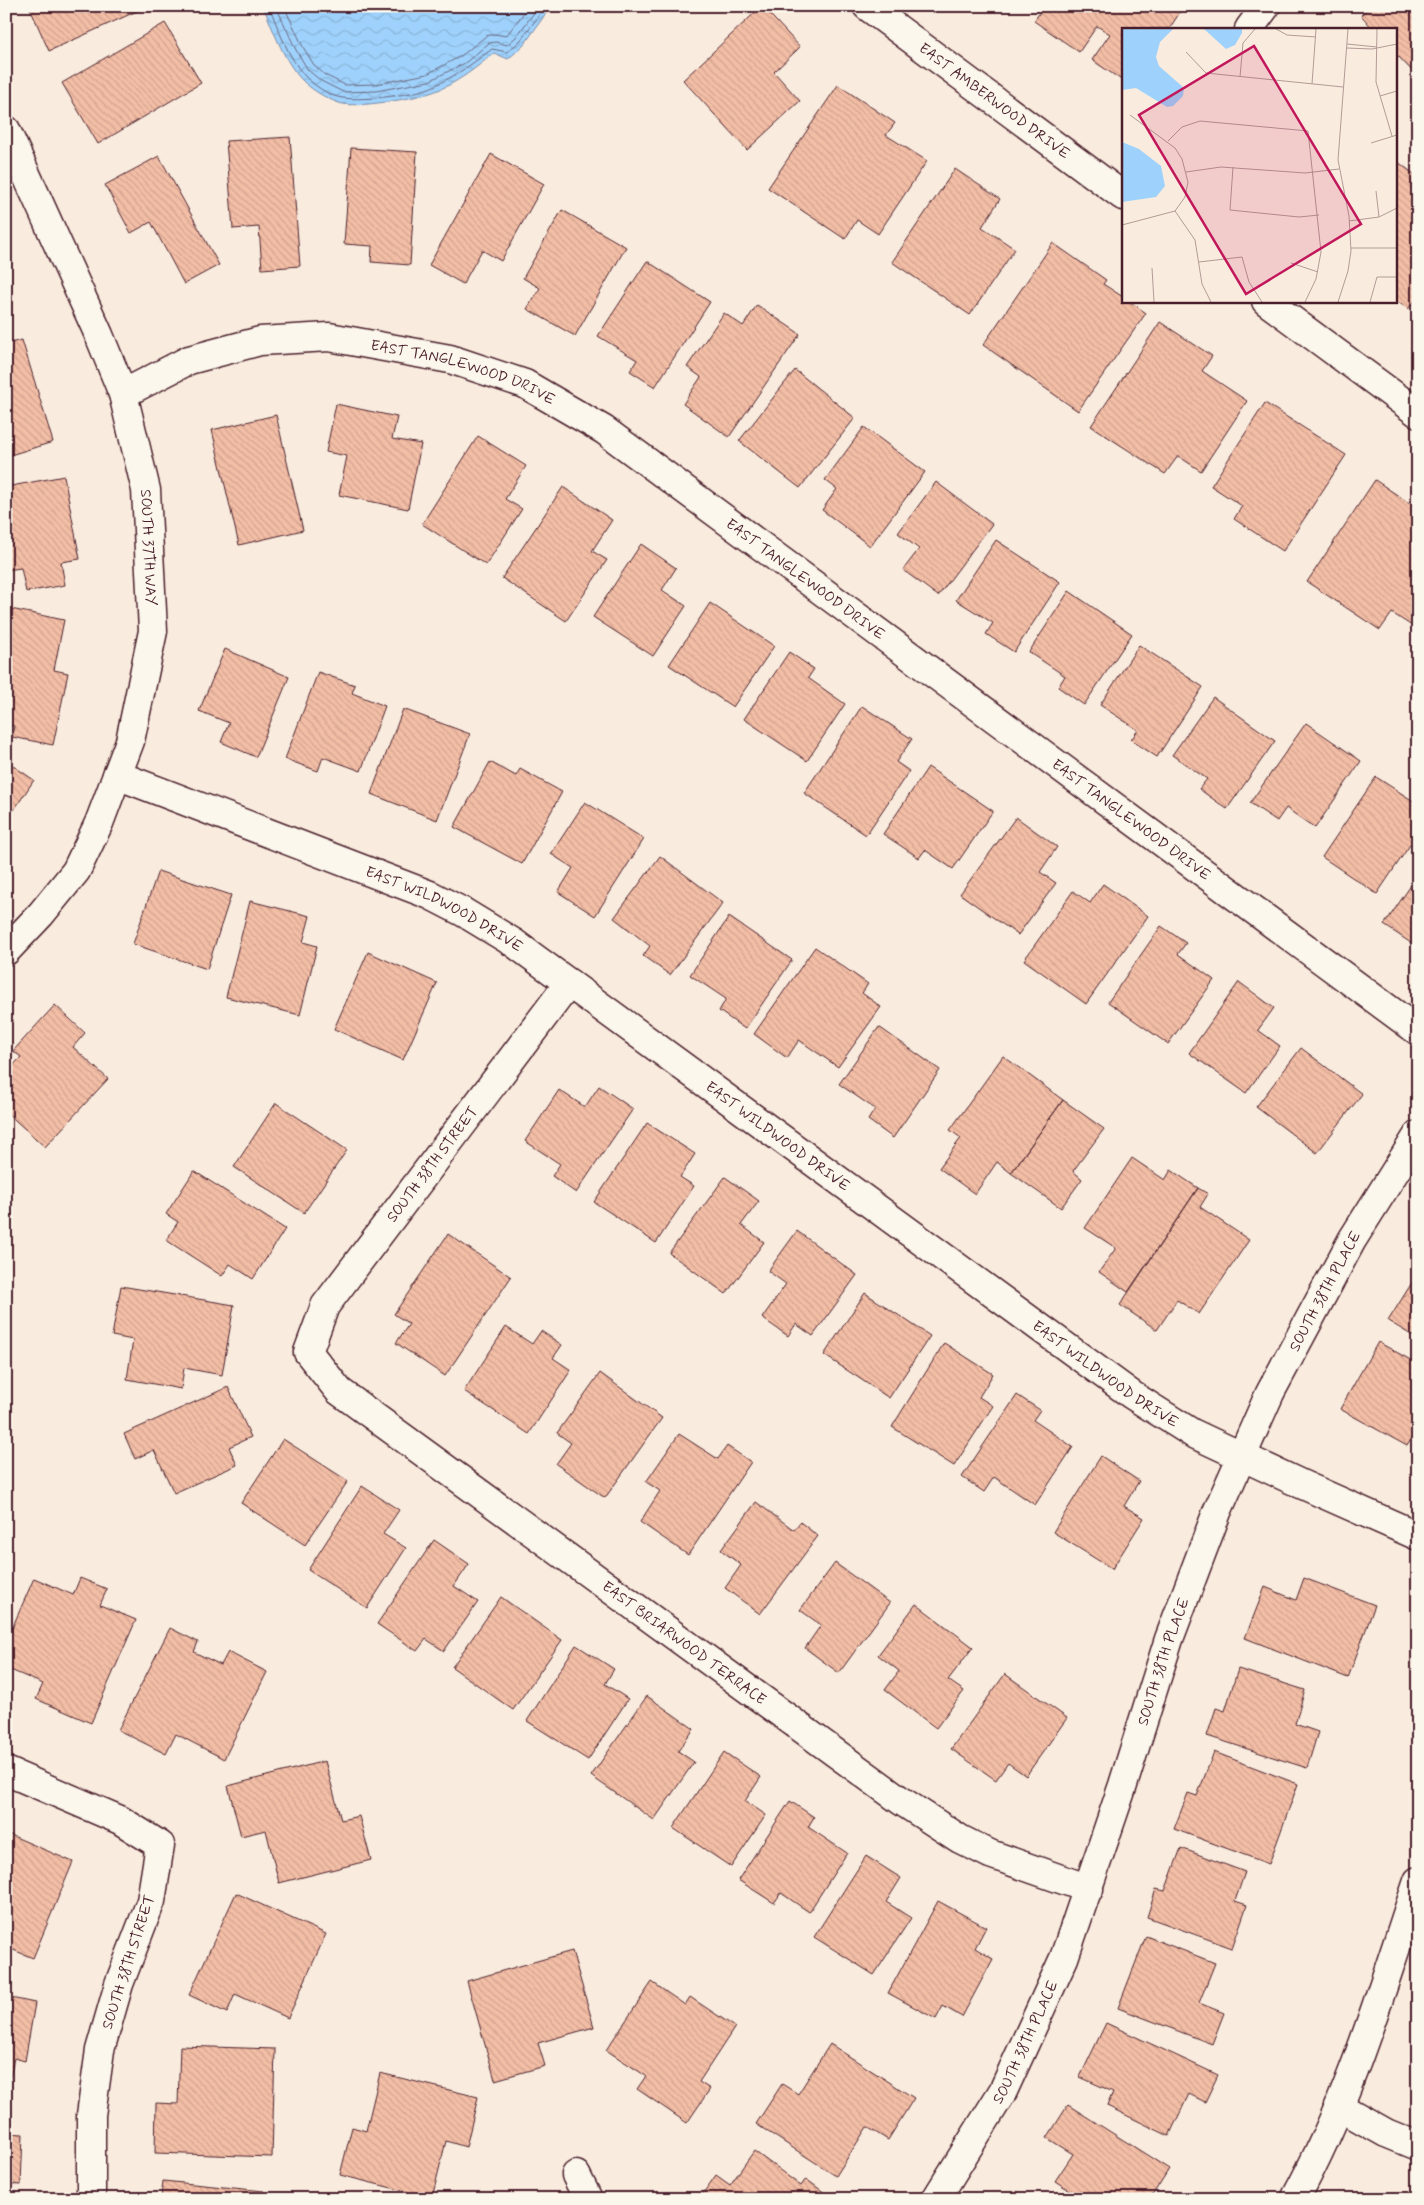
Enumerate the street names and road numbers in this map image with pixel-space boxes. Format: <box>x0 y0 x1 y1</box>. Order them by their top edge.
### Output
street label: EAST AMBERWOOD DRIVE <box>914 39 1074 164</box>
street label: EAST TANGLEWOOD DRIVE <box>369 336 559 411</box>
street label: SOUTH 37TH WAY <box>135 489 161 606</box>
street label: EAST TANGLEWOOD DRIVE <box>722 514 889 645</box>
street label: EAST TANGLEWOOD DRIVE <box>1047 755 1215 886</box>
street label: EAST WILDWOOD DRIVE <box>362 862 527 957</box>
street label: EAST WILDWOOD DRIVE <box>701 1077 854 1197</box>
street label: SOUTH 38TH STREET <box>383 1102 483 1227</box>
street label: SOUTH 38TH PLACE <box>1285 1227 1366 1355</box>
street label: EAST WILDWOOD DRIVE <box>1028 1316 1182 1433</box>
street label: EAST BRIARWOOD TERRACE <box>598 1577 770 1710</box>
street label: SOUTH 38TH PLACE <box>1133 1595 1195 1728</box>
street label: SOUTH 38TH STREET <box>98 1892 160 2032</box>
street label: SOUTH 38TH PLACE <box>988 1977 1064 2108</box>

